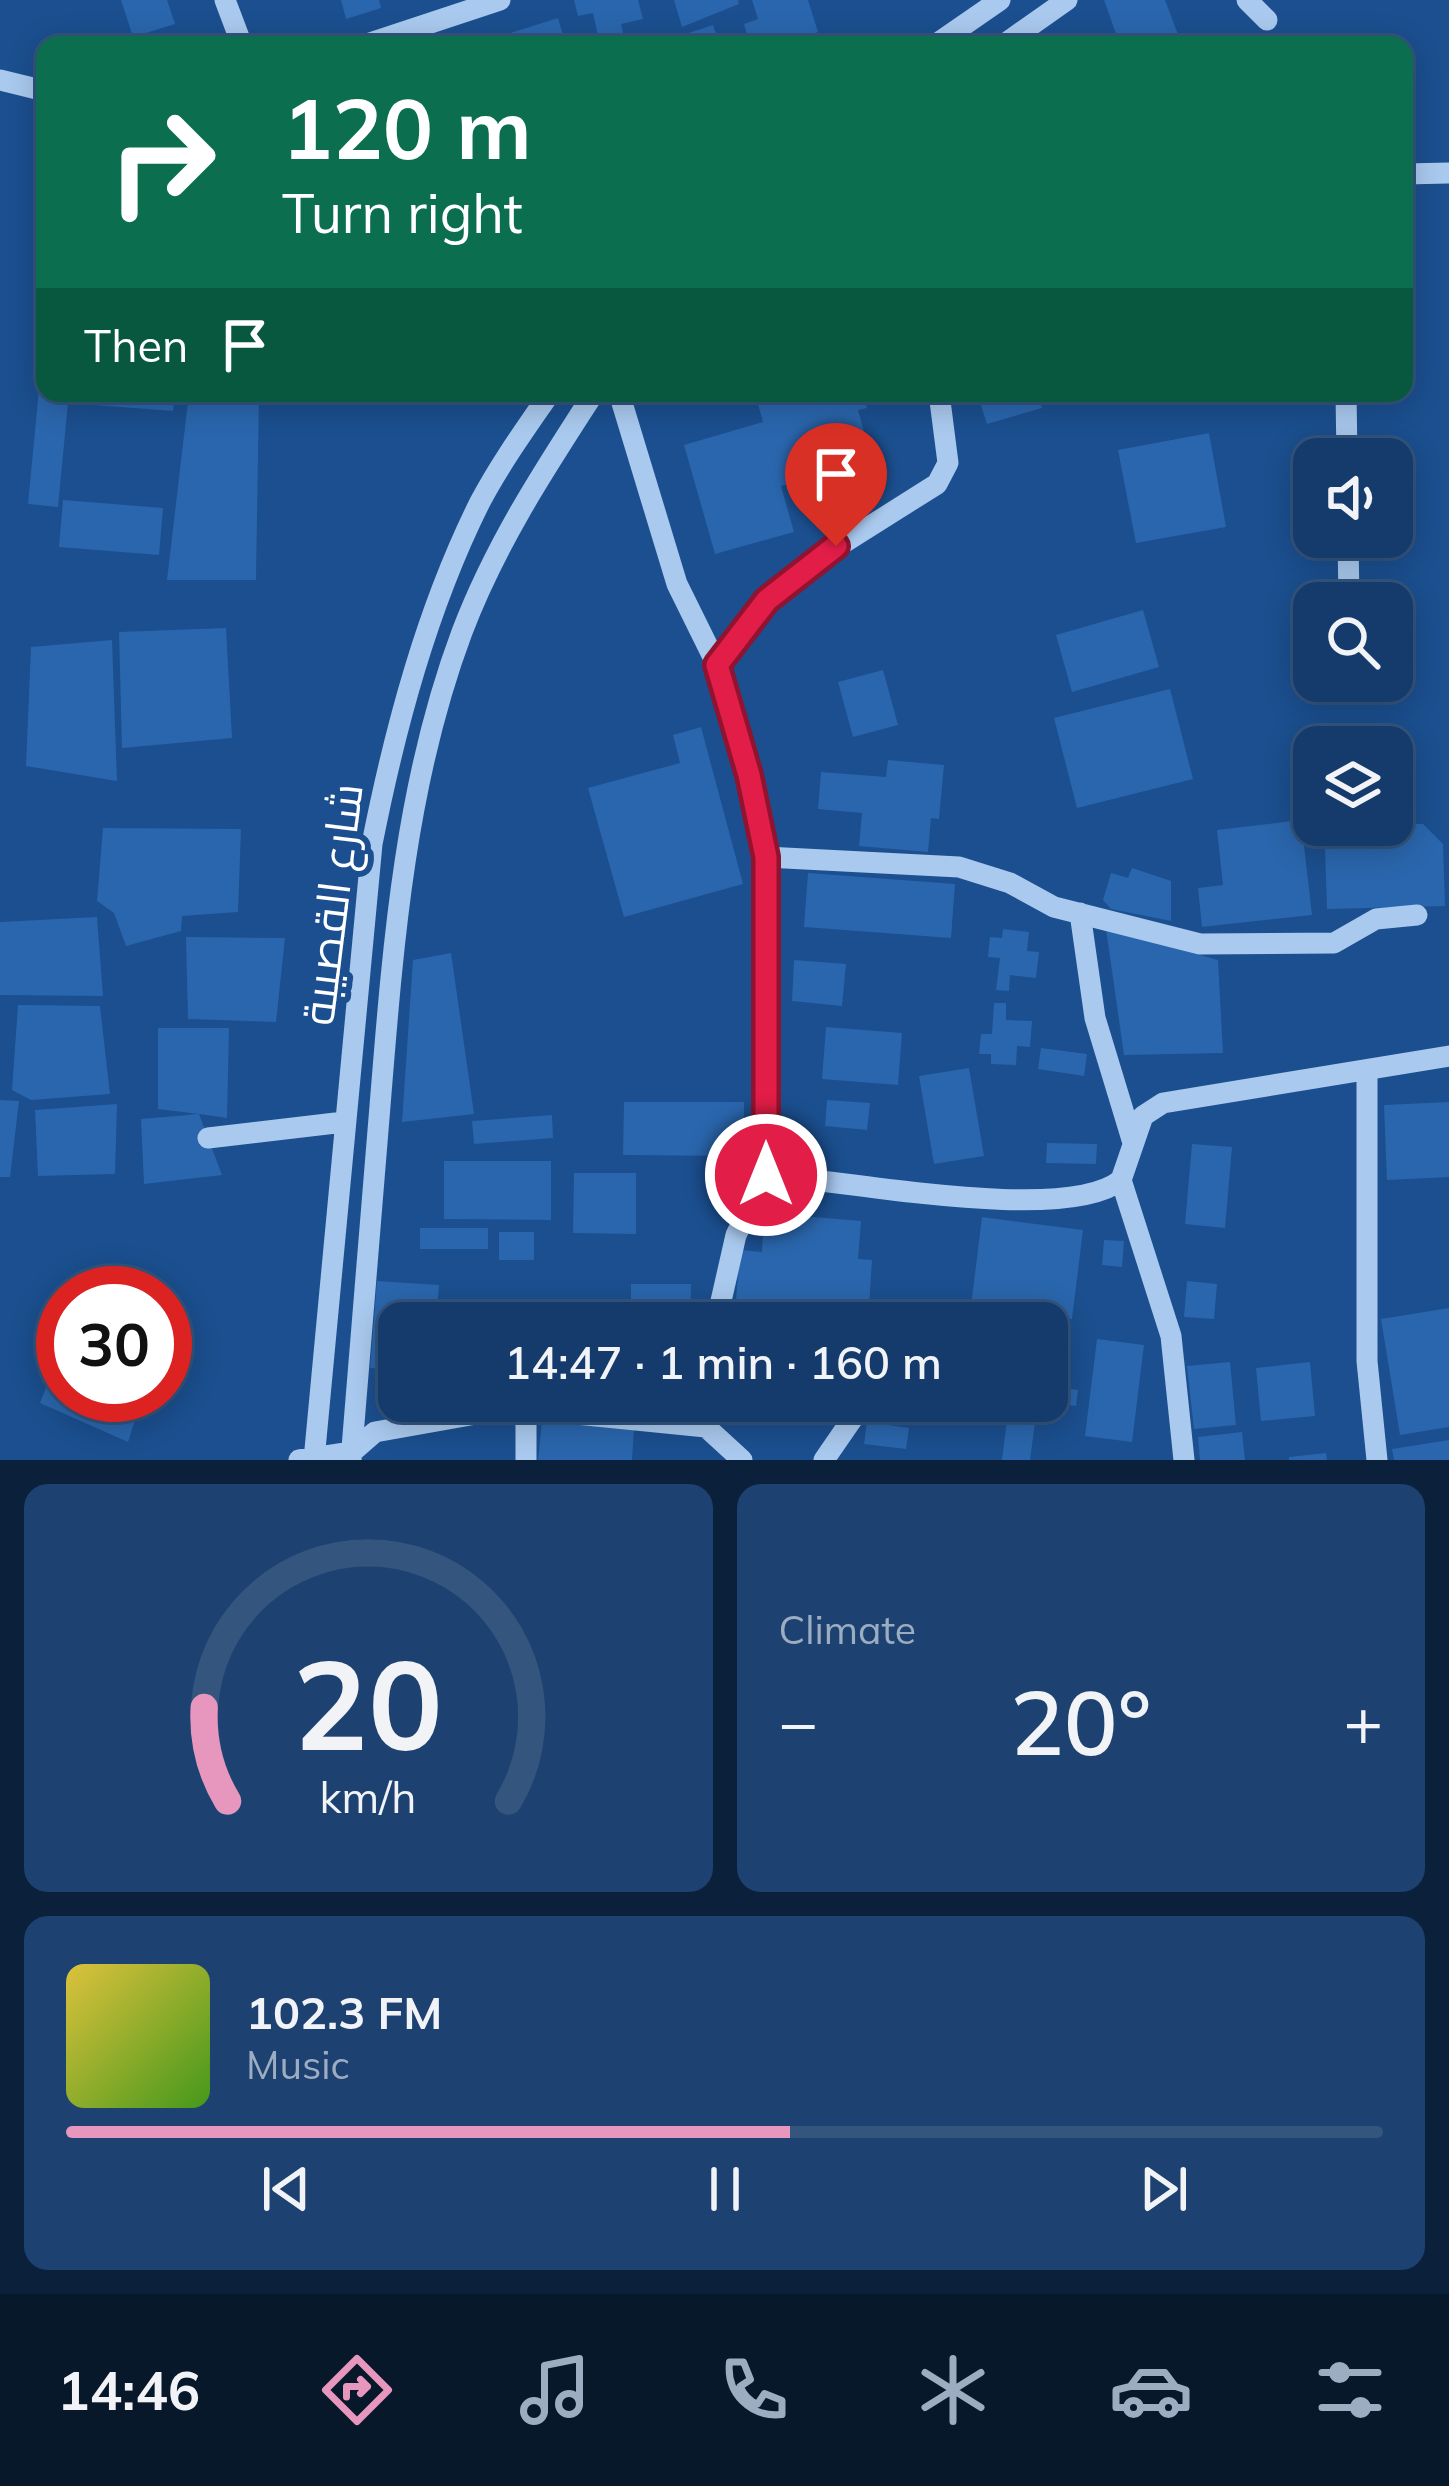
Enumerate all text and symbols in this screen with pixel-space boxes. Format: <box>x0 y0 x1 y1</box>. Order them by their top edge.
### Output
text: 120 m <box>282 75 532 180</box>
icon: right <box>84 84 240 240</box>
text: Turn right <box>282 179 523 247</box>
icon: arrive <box>212 312 278 378</box>
text: Then <box>84 317 188 373</box>
pin <box>785 423 887 546</box>
map controls <box>1293 438 1413 846</box>
button: sound <box>1293 438 1413 558</box>
icon: arrive <box>803 441 869 507</box>
button: search <box>1293 582 1413 702</box>
button: layers <box>1293 726 1413 846</box>
street label: شارع القصيبة <box>288 780 378 1029</box>
position arrow <box>703 1112 829 1238</box>
speed limit sign: 30 <box>36 1266 192 1422</box>
text: 14:47 · 1 min · 160 m <box>504 1334 942 1390</box>
text: Climate <box>779 1605 916 1654</box>
text: 20 <box>293 1625 443 1781</box>
text: 20° <box>1010 1665 1152 1778</box>
text: − <box>779 1680 818 1763</box>
text: + <box>1343 1680 1383 1763</box>
text: km/h <box>320 1770 417 1824</box>
text: 102.3 FM <box>246 1984 442 2040</box>
text: Music <box>246 2040 350 2089</box>
icon: previous <box>253 2156 319 2222</box>
icon: pause <box>692 2156 758 2222</box>
icon: next <box>1131 2156 1197 2222</box>
icon: directions <box>315 2348 399 2432</box>
icon: music <box>513 2348 597 2432</box>
icon: phone <box>712 2348 796 2432</box>
icon: climate <box>911 2348 995 2432</box>
icon: car <box>1109 2348 1193 2432</box>
icon: filters <box>1308 2348 1392 2432</box>
text: 14:46 <box>57 2356 200 2424</box>

